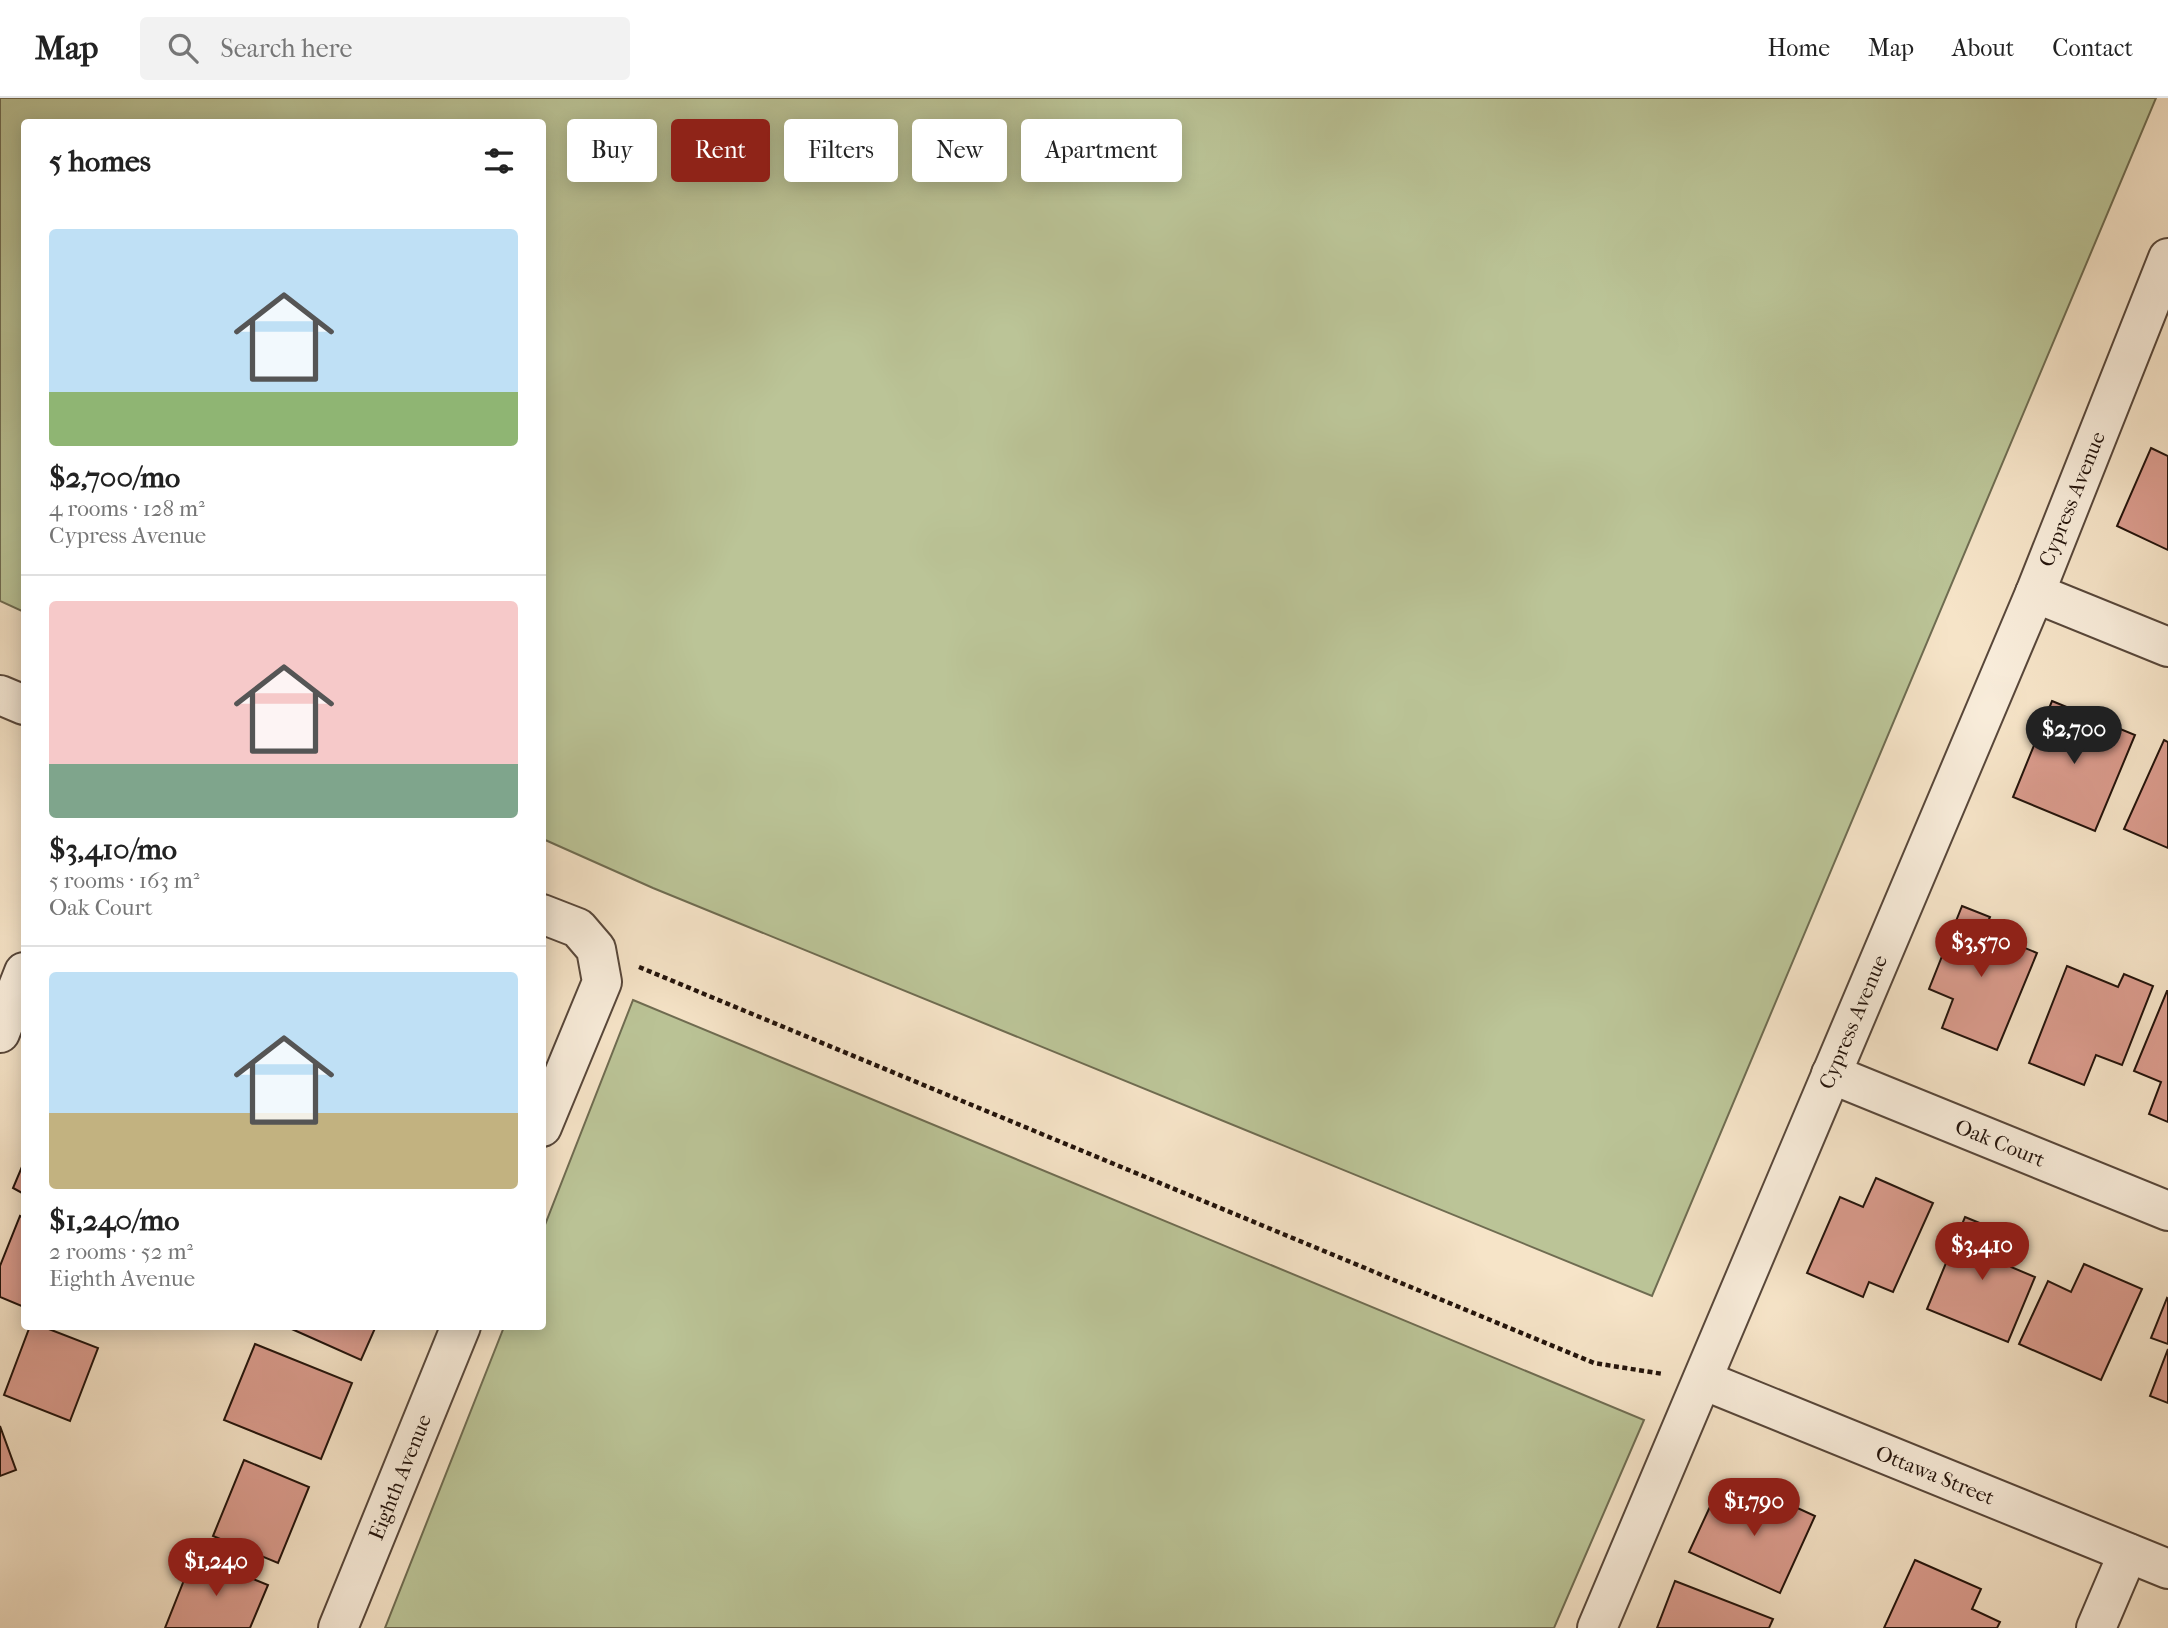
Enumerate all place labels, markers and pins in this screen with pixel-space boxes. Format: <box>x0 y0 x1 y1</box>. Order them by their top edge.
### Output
pin: $2,700 <box>2017 706 2131 766</box>
pin: $3,570 <box>1924 920 2038 979</box>
pin: $3,410 <box>1925 1222 2039 1282</box>
pin: $1,790 <box>1697 1478 1811 1538</box>
pin: $1,240 <box>159 1538 273 1598</box>

